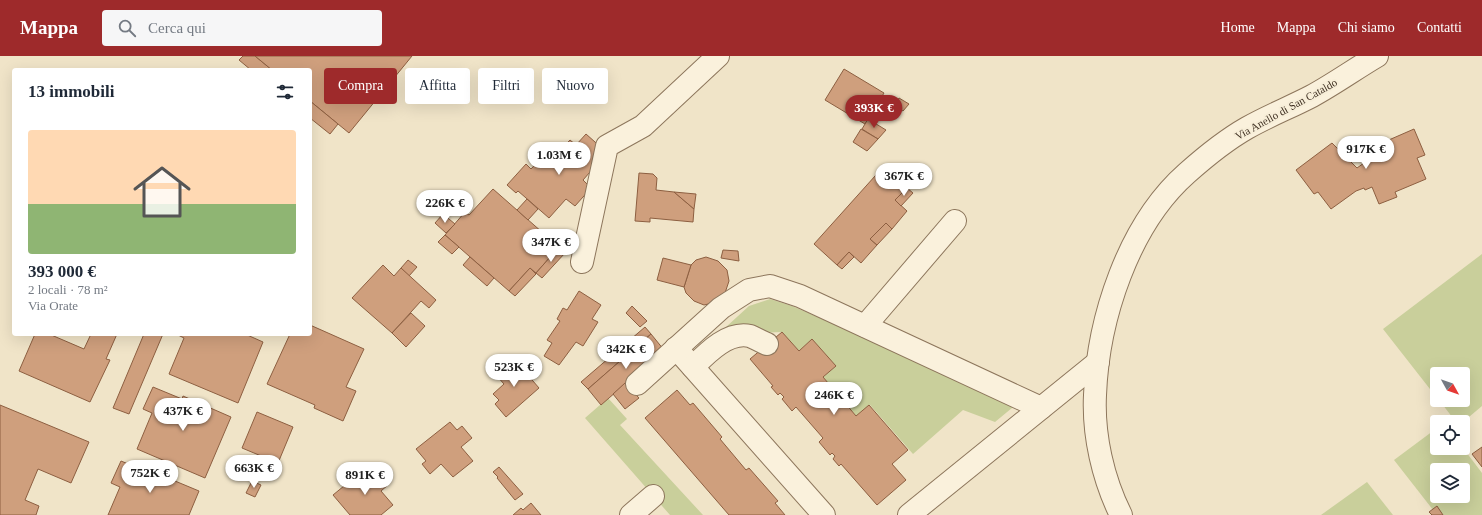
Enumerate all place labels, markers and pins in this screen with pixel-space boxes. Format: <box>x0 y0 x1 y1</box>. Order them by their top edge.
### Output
pin: 393K € <box>841 95 907 129</box>
pin: 917K € <box>1333 136 1399 170</box>
pin: 1.03M € <box>522 142 596 176</box>
pin: 367K € <box>871 163 937 197</box>
pin: 226K € <box>412 190 478 224</box>
pin: 347K € <box>518 229 584 263</box>
pin: 342K € <box>593 336 659 370</box>
pin: 523K € <box>481 354 547 388</box>
pin: 246K € <box>801 382 867 416</box>
pin: 437K € <box>150 398 216 432</box>
pin: 663K € <box>221 455 287 489</box>
pin: 752K € <box>117 460 183 494</box>
pin: 891K € <box>332 462 398 496</box>

